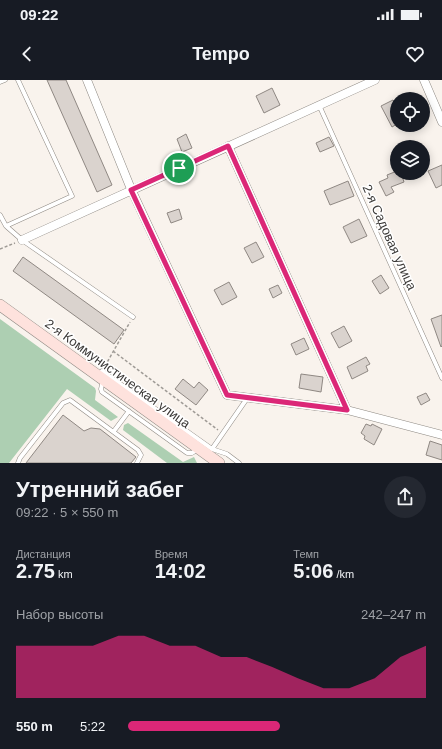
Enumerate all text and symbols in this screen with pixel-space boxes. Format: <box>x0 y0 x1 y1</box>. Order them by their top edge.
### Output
text: 09:22 <box>20 6 58 23</box>
icon: back <box>16 43 38 65</box>
icon: heart <box>404 43 426 65</box>
text: Tempo <box>192 44 250 64</box>
map controls <box>390 92 430 180</box>
button: locate <box>390 92 430 132</box>
button: layers <box>390 140 430 180</box>
pin <box>162 151 196 185</box>
icon: arrive <box>168 157 190 179</box>
street label: 2-я Садовая улица <box>359 182 420 293</box>
street label: 2-я Коммунистическая улица <box>42 316 194 432</box>
button: share <box>384 476 426 518</box>
text: Утренний забег <box>16 477 184 502</box>
text: 09:22 · 5 × 550 m <box>16 505 118 520</box>
text: Дистанция <box>16 548 71 560</box>
text: Время <box>155 548 188 560</box>
text: Темп <box>293 548 319 560</box>
text: 2.75 <box>16 560 55 582</box>
text: 14:02 <box>155 560 206 582</box>
text: 5:06 <box>293 560 333 582</box>
text: km <box>55 568 73 580</box>
text: /km <box>333 568 354 580</box>
text: Набор высоты <box>16 607 103 622</box>
text: 242–247 m <box>361 607 426 622</box>
text: 550 m <box>16 719 53 734</box>
text: 5:22 <box>80 719 105 734</box>

